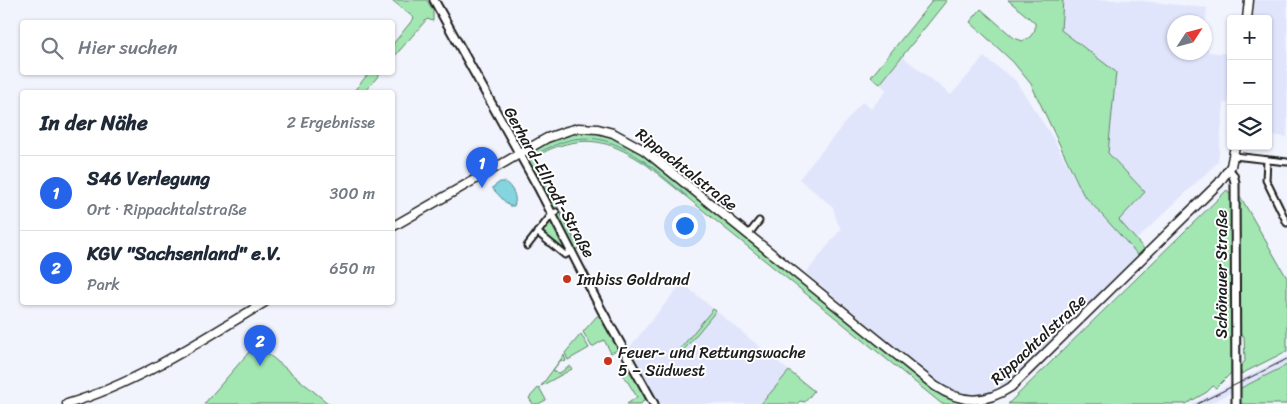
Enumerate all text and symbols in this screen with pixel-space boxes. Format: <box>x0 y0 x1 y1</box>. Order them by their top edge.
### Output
north arrow <box>1167 15 1212 60</box>
map controls <box>1227 15 1272 150</box>
button: + <box>1227 15 1272 60</box>
search box <box>20 20 395 75</box>
text: Hier suchen <box>78 31 178 64</box>
icon: search <box>38 34 66 62</box>
button: − <box>1227 60 1272 105</box>
street label: Gerhard-Ellrodt-Straße <box>496 101 603 263</box>
text: In der Nähe <box>40 104 148 142</box>
button: layers <box>1227 105 1272 150</box>
text: 2 Ergebnisse <box>287 108 375 137</box>
street label: Rippachtalstraße <box>629 120 744 219</box>
pin: 1 <box>466 147 498 188</box>
text: S46 Verlegung <box>87 162 210 195</box>
text: 1 <box>53 179 59 208</box>
text: 300 m <box>330 179 375 208</box>
text: Ort · Rippachtalstraße <box>87 195 247 224</box>
street label: Schönauer Straße <box>1207 209 1236 339</box>
your location <box>672 213 698 239</box>
text: KGV "Sachsenland" e.V. <box>87 237 282 270</box>
text: 2 <box>51 254 61 283</box>
text: 650 m <box>330 254 375 283</box>
place label: Imbiss Goldrand <box>576 265 691 294</box>
text: Park <box>87 270 120 299</box>
marker: Imbiss Goldrand <box>561 273 573 285</box>
street label: Rippachtalstraße <box>983 287 1093 392</box>
pin: 2 <box>244 325 276 366</box>
place label: Feuer- und Rettungswache 5 – Südwest <box>618 338 806 385</box>
marker: Feuer- und Rettungswache 5 – Südwest <box>602 355 614 367</box>

